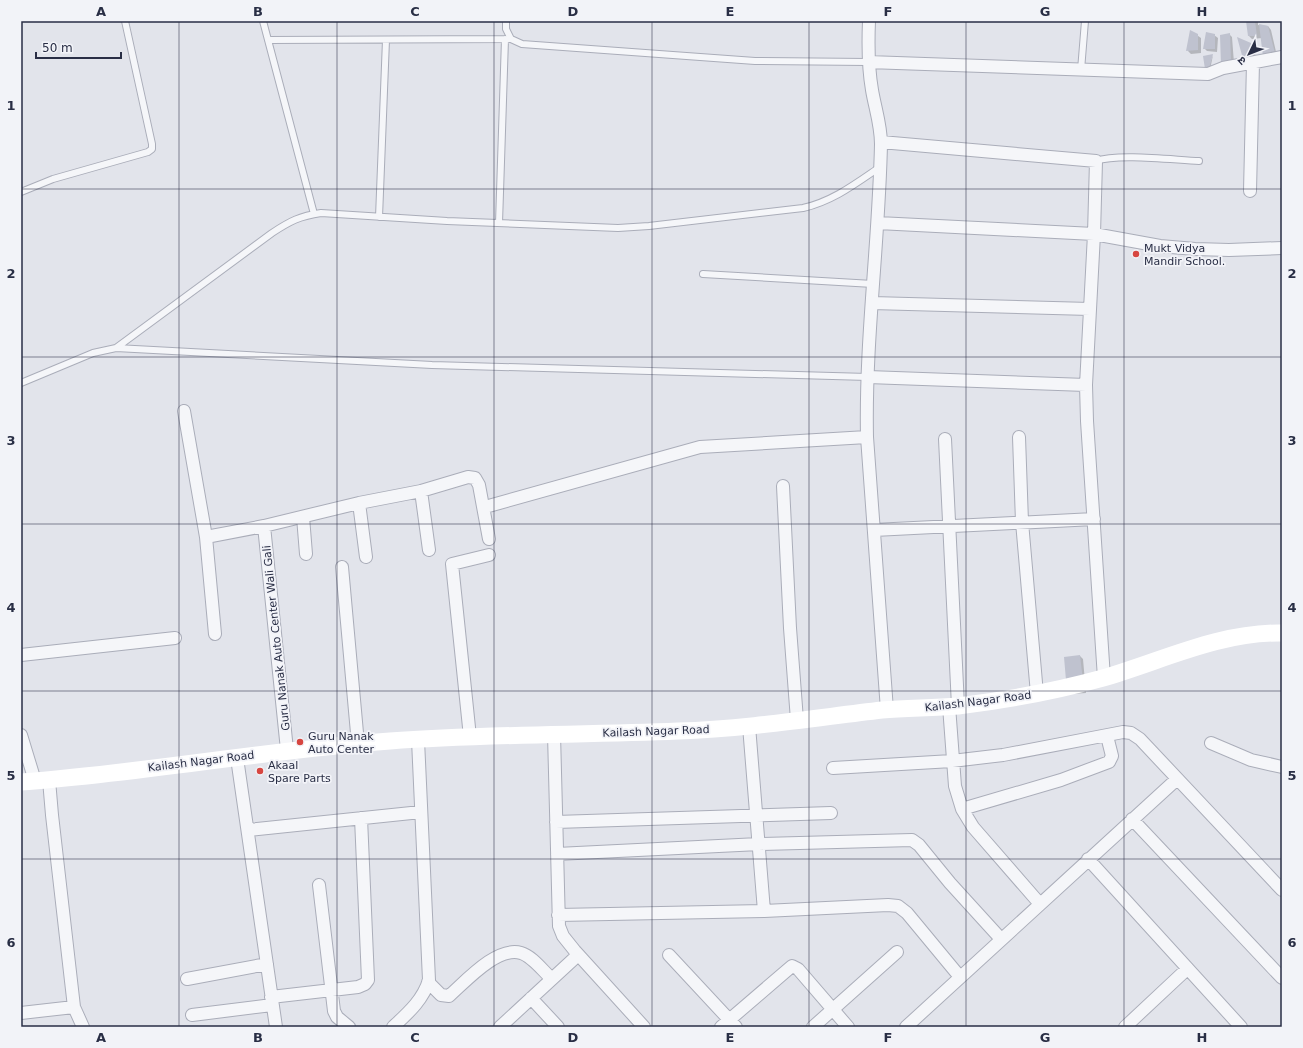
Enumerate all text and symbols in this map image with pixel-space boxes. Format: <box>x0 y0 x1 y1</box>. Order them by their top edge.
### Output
text: A <box>96 4 106 19</box>
text: B <box>253 4 263 19</box>
text: C <box>410 4 420 19</box>
text: D <box>568 4 579 19</box>
text: E <box>726 4 734 19</box>
text: F <box>884 4 892 19</box>
text: G <box>1040 4 1050 19</box>
text: H <box>1197 4 1207 19</box>
scale bar <box>36 34 121 60</box>
north arrow <box>1229 34 1269 74</box>
text: 50 m <box>42 41 73 55</box>
text: उ <box>1235 53 1249 67</box>
text: 1 <box>6 98 16 113</box>
text: 1 <box>1287 98 1297 113</box>
place label: Mukt Vidya Mandir School. <box>1144 242 1225 268</box>
marker: Mukt Vidya Mandir School. <box>1131 249 1141 259</box>
text: 2 <box>6 266 16 281</box>
text: 2 <box>1287 266 1297 281</box>
text: 3 <box>6 433 16 448</box>
text: 3 <box>1287 433 1297 448</box>
street label: Guru Nanak Auto Center Wali Gali <box>260 545 293 731</box>
text: 4 <box>6 600 16 615</box>
text: 4 <box>1287 600 1297 615</box>
street label: Kailash Nagar Road <box>924 689 1032 714</box>
street label: Kailash Nagar Road <box>602 723 710 740</box>
place label: Guru Nanak Auto Center <box>308 730 375 756</box>
marker: Guru Nanak Auto Center <box>295 737 305 747</box>
street label: Kailash Nagar Road <box>147 749 255 774</box>
place label: Akaal Spare Parts <box>268 759 331 785</box>
marker: Akaal Spare Parts <box>255 766 265 776</box>
text: 5 <box>6 768 16 783</box>
text: 5 <box>1287 768 1297 783</box>
text: 6 <box>6 935 16 950</box>
text: 6 <box>1287 935 1297 950</box>
text: A <box>96 1030 106 1045</box>
text: B <box>253 1030 263 1045</box>
text: C <box>410 1030 420 1045</box>
text: D <box>568 1030 579 1045</box>
text: E <box>726 1030 734 1045</box>
text: F <box>884 1030 892 1045</box>
text: G <box>1040 1030 1050 1045</box>
text: H <box>1197 1030 1207 1045</box>

